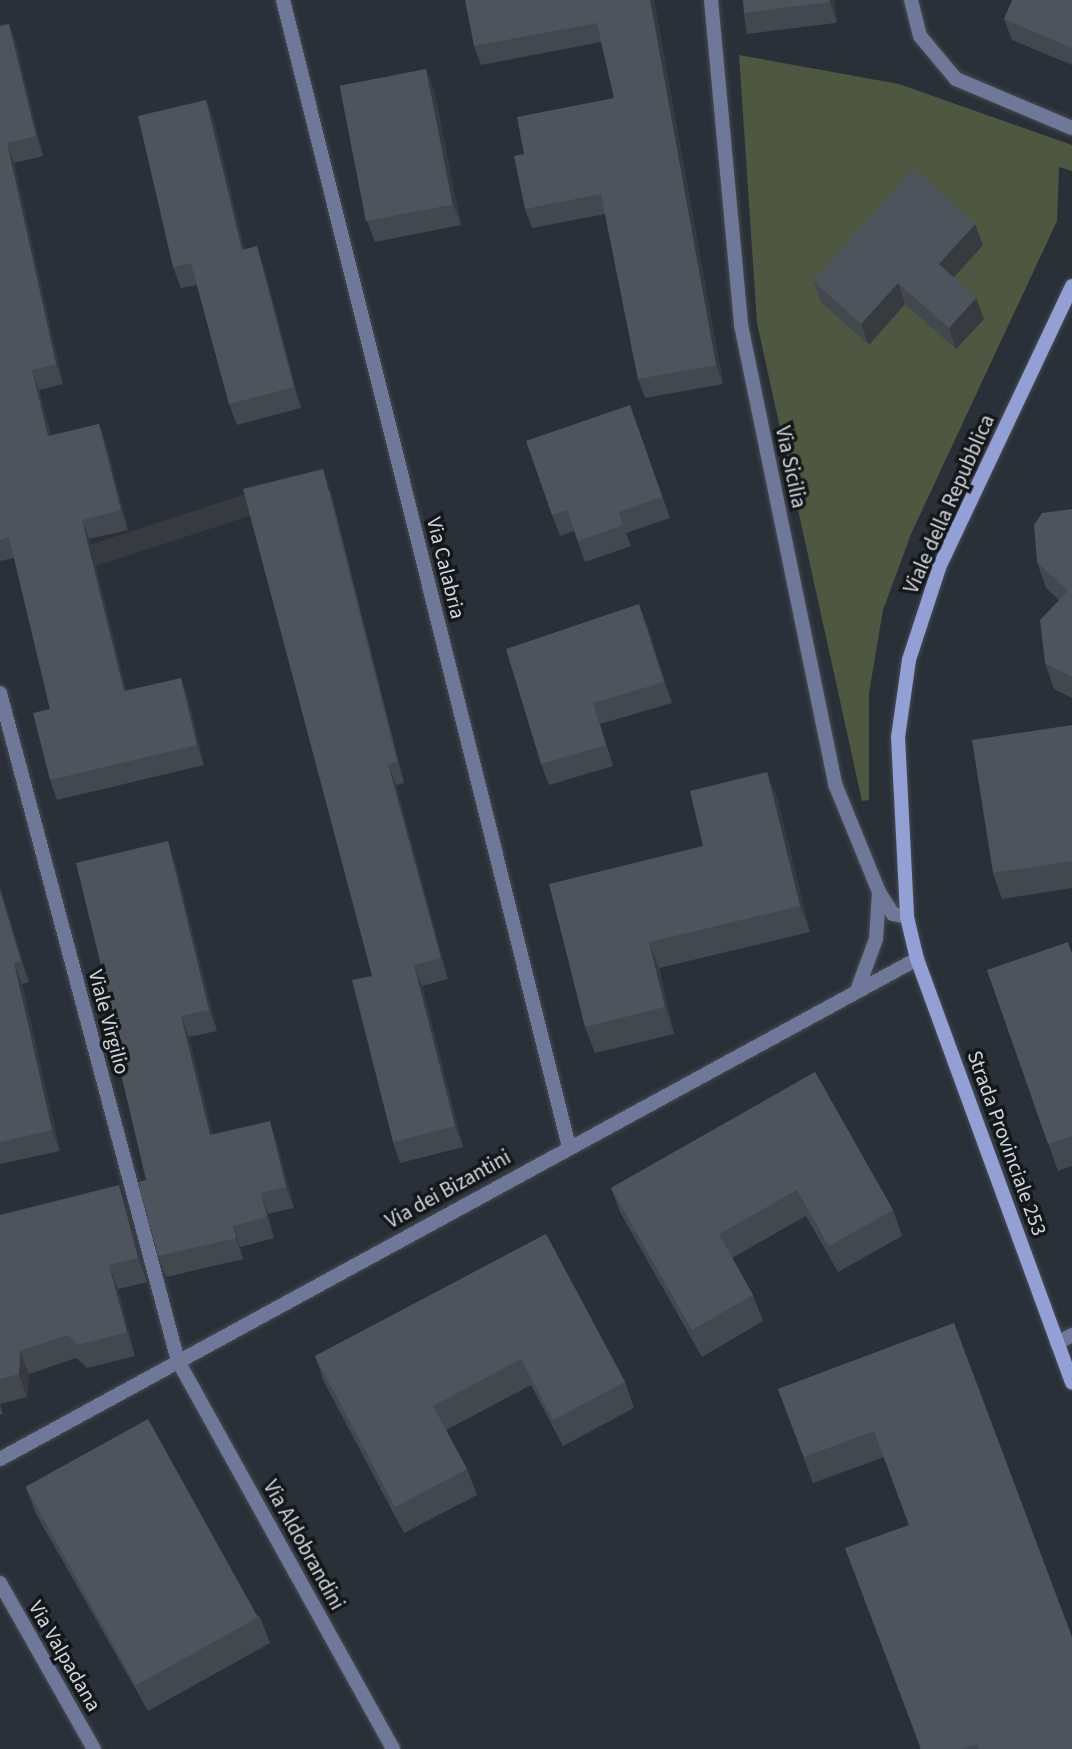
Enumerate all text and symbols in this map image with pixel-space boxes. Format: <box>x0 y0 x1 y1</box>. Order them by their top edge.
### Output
street label: Viale della Repubblica <box>898 411 1000 597</box>
street label: Via Sicilia <box>770 424 812 510</box>
street label: Via Calabria <box>421 515 471 621</box>
street label: Viale Virgilio <box>83 967 135 1077</box>
street label: Strada Provinciale 253 <box>962 1047 1052 1239</box>
street label: Via dei Bizantini <box>381 1144 515 1234</box>
street label: Via Aldobrandini <box>258 1476 350 1614</box>
street label: Via Valpadana <box>23 1596 107 1716</box>

